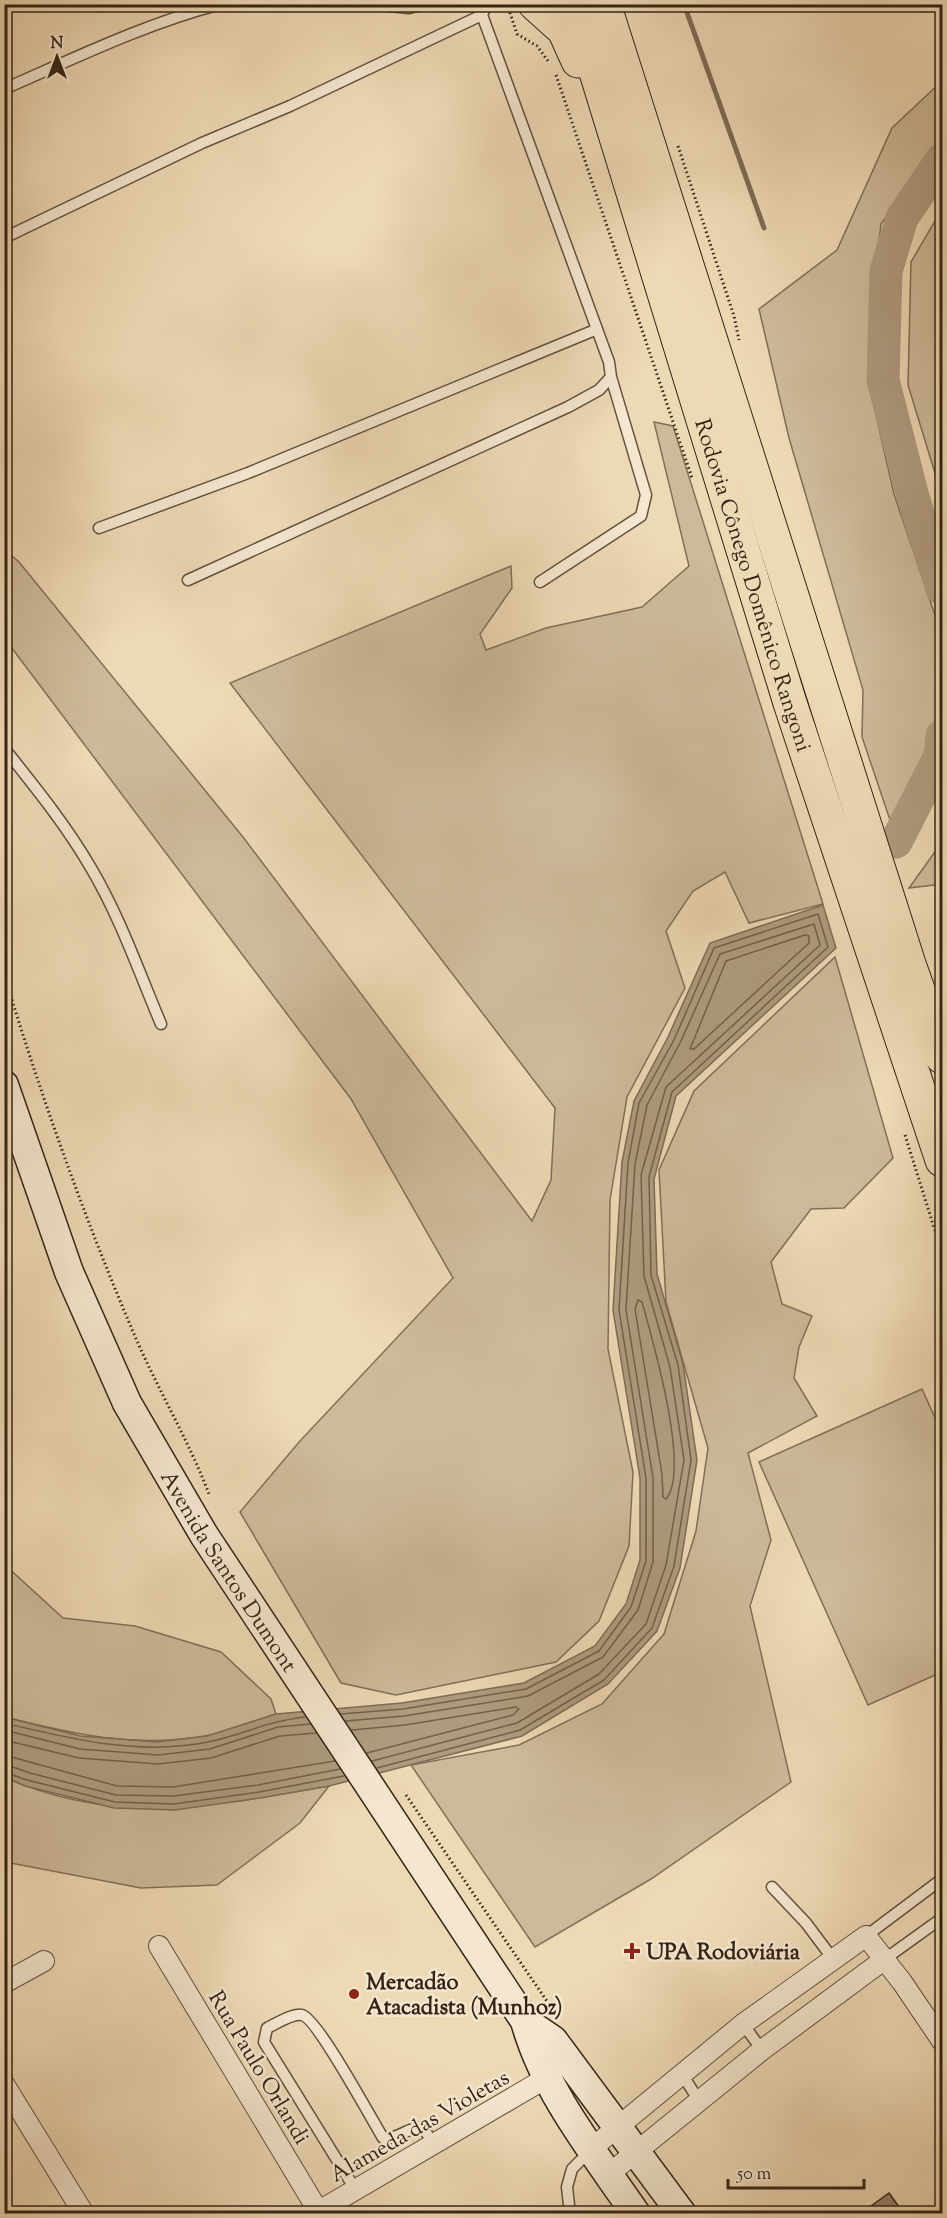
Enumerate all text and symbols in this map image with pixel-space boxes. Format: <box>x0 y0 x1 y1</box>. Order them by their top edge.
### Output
north arrow <box>27 27 87 87</box>
text: N <box>51 33 64 56</box>
street label: Rodovia Cônego Domênico Rangoni <box>685 415 818 757</box>
street label: Avenida Santos Dumont <box>151 1465 304 1680</box>
place label: UPA Rodoviária <box>646 1938 801 1970</box>
marker: UPA Rodoviária <box>623 1942 641 1960</box>
place label: Mercadão Atacadista (Munhoz) <box>366 1968 562 2025</box>
street label: Rua Paulo Orlandi <box>199 1985 316 2152</box>
marker: Mercadão Atacadista (Munhoz) <box>347 1987 361 2001</box>
street label: Alameda das Violetas <box>325 2063 516 2192</box>
scale bar <box>728 2152 864 2190</box>
text: 50 m <box>736 2162 772 2188</box>

